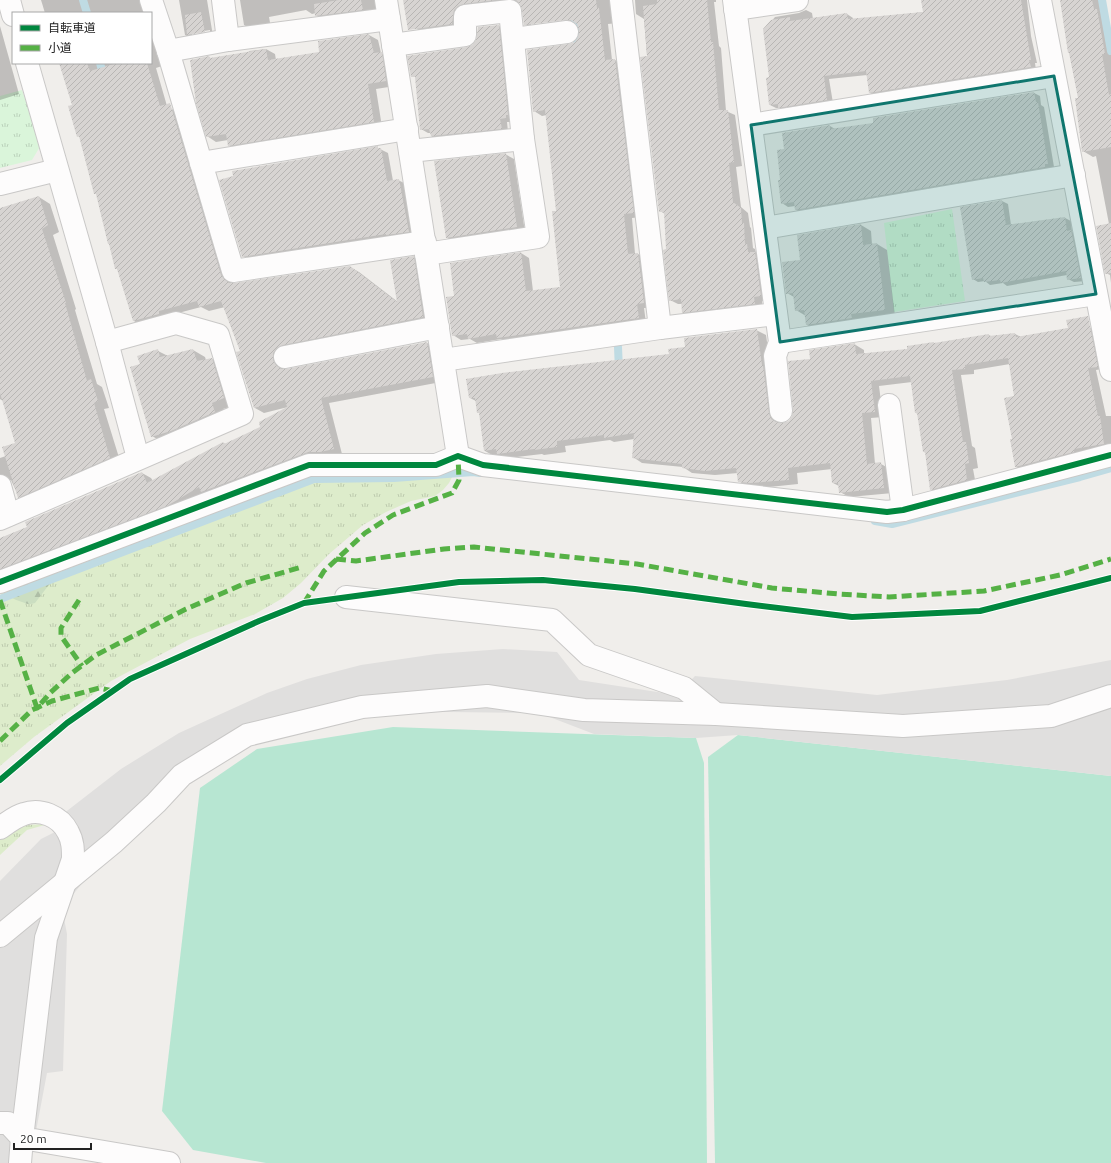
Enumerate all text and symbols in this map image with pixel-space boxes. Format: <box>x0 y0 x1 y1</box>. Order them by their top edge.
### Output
legend <box>12 12 152 64</box>
text: 自転車道 <box>48 21 96 34</box>
text: 小道 <box>48 41 72 54</box>
scale bar <box>14 1125 91 1151</box>
text: 20 m <box>20 1132 47 1145</box>

